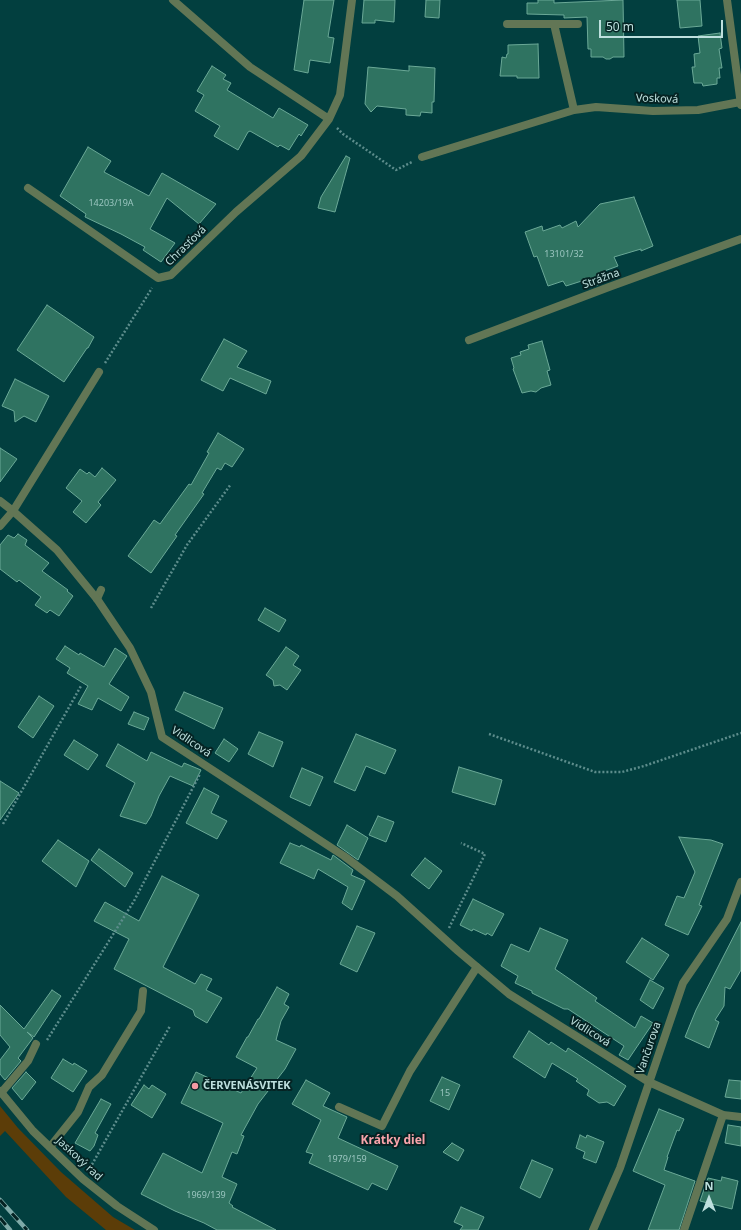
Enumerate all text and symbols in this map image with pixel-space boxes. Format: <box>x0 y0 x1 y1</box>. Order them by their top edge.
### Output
scale bar <box>601 12 725 38</box>
text: 50 m <box>606 18 634 35</box>
street label: Vosková <box>636 92 678 106</box>
house number: 14203/19A <box>88 198 134 208</box>
street label: Chrasťová <box>163 223 209 269</box>
house number: 13101/32 <box>544 249 584 259</box>
street label: Strážna <box>581 266 621 292</box>
street label: Vidlicová <box>169 724 213 760</box>
street label: Vidlicová <box>567 1014 613 1050</box>
street label: Vančurova <box>634 1020 664 1076</box>
place label: ČERVENÁSVITEK <box>203 1079 291 1093</box>
marker: ČERVENÁSVITEK <box>190 1081 200 1091</box>
house number: 15 <box>440 1088 450 1098</box>
street label: Jaskový rad <box>53 1134 105 1184</box>
district label: Krátky diel <box>361 1134 425 1148</box>
house number: 1979/159 <box>327 1154 367 1164</box>
north arrow <box>689 1178 729 1218</box>
text: N <box>705 1178 713 1193</box>
house number: 1969/139 <box>186 1190 226 1200</box>

